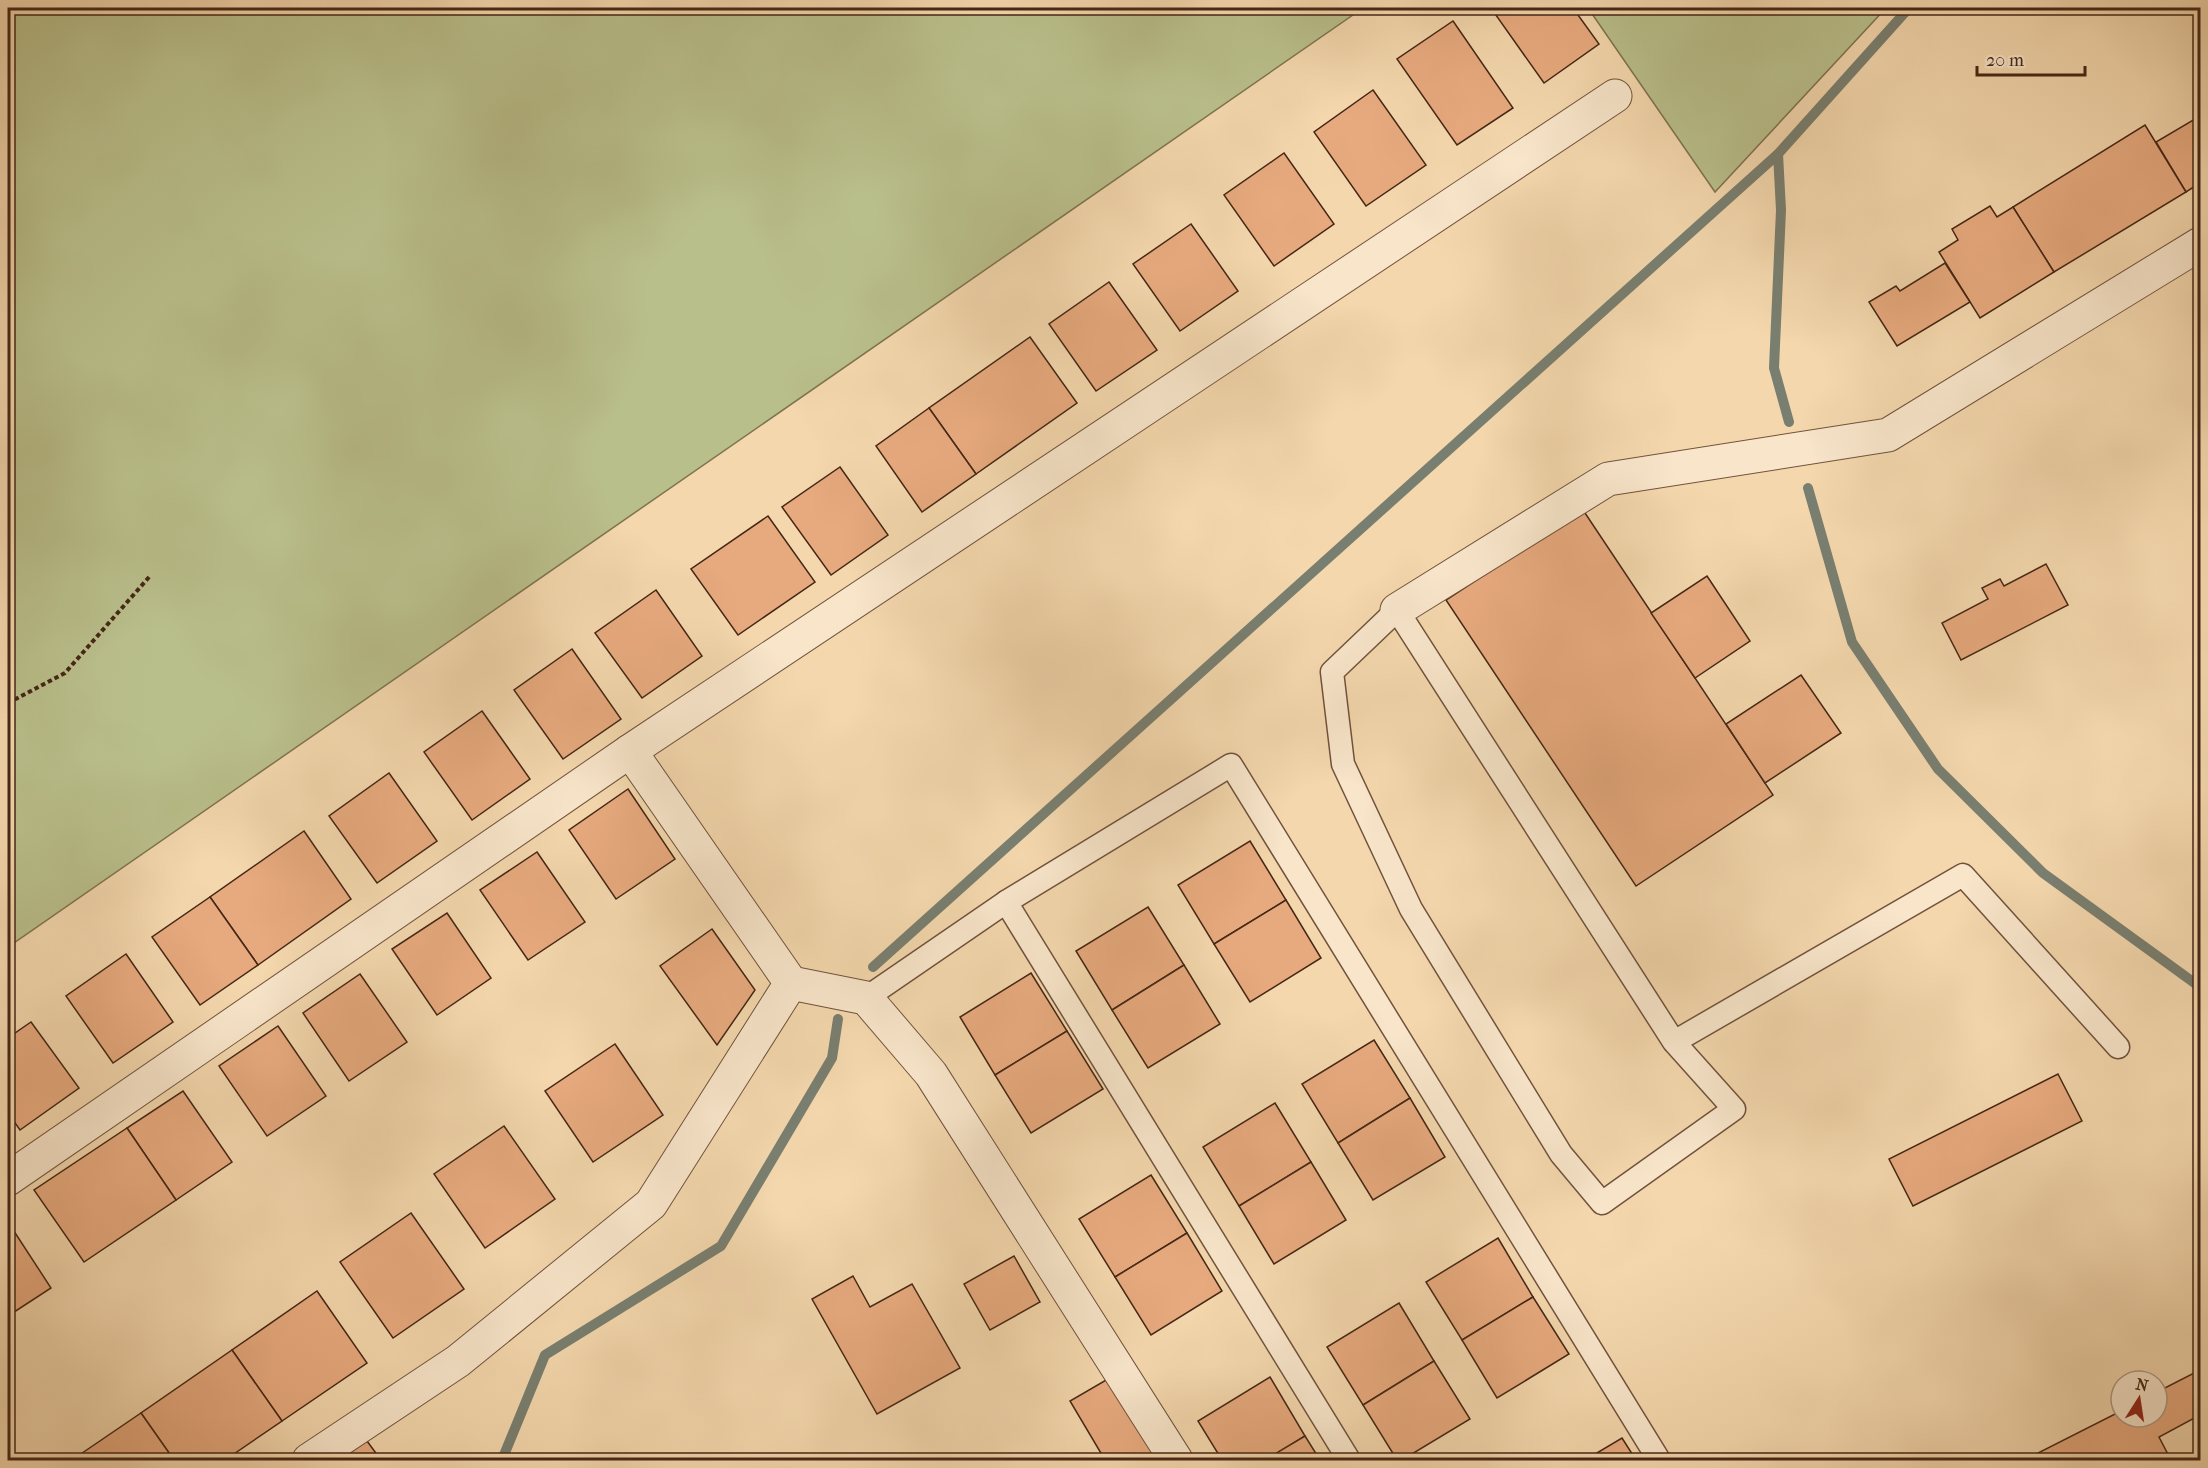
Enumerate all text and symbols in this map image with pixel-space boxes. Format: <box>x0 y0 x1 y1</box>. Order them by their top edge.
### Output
scale bar <box>1977 39 2085 77</box>
text: 20 m <box>1986 50 2024 71</box>
north arrow <box>2109 1369 2169 1429</box>
text: N <box>2134 1374 2151 1396</box>

